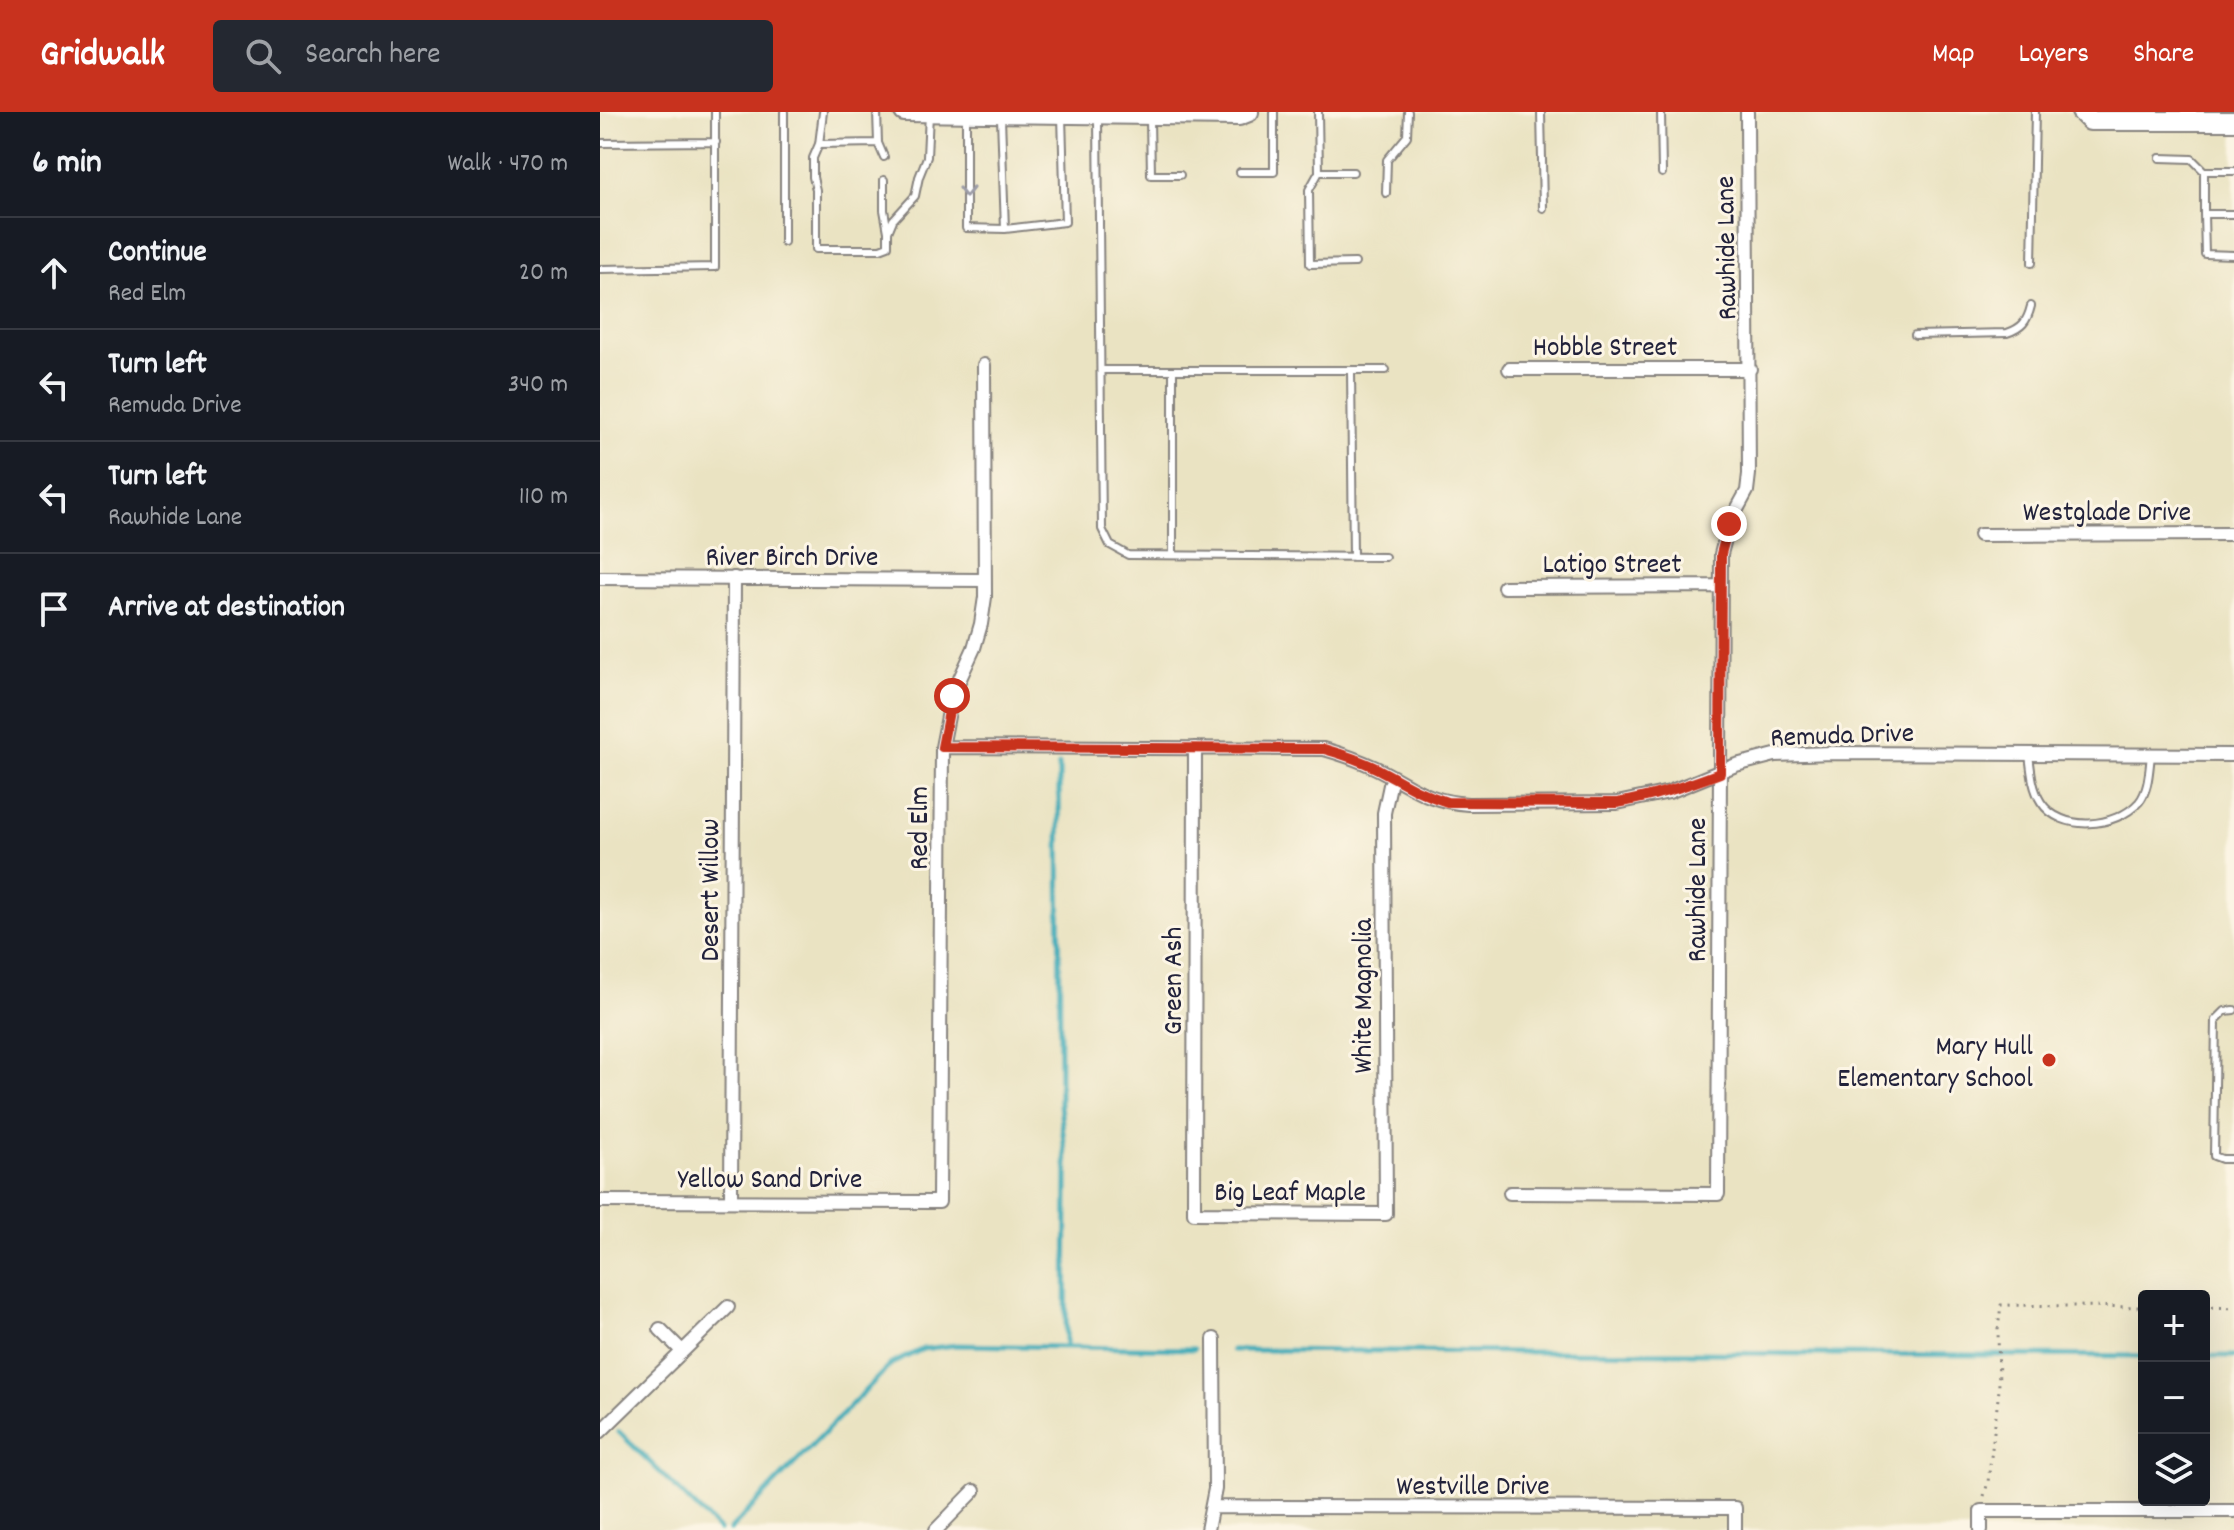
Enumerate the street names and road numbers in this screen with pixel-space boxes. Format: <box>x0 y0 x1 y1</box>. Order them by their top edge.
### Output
street label: Rawhide Lane <box>1708 175 1750 320</box>
street label: Hobble Street <box>1533 330 1677 370</box>
street label: Westglade Drive <box>2023 495 2191 535</box>
street label: River Birch Drive <box>706 540 878 580</box>
street label: Latigo Street <box>1542 547 1682 587</box>
street label: Remuda Drive <box>1770 715 1915 760</box>
street label: Red Elm <box>902 786 942 870</box>
street label: Desert Willow <box>693 818 733 962</box>
street label: Rawhide Lane <box>1680 818 1720 962</box>
street label: White Magnolia <box>1346 918 1386 1074</box>
street label: Green Ash <box>1156 927 1196 1035</box>
street label: Yellow Sand Drive <box>678 1162 862 1202</box>
street label: Big Leaf Maple <box>1214 1175 1366 1215</box>
street label: Westville Drive <box>1396 1469 1550 1509</box>

